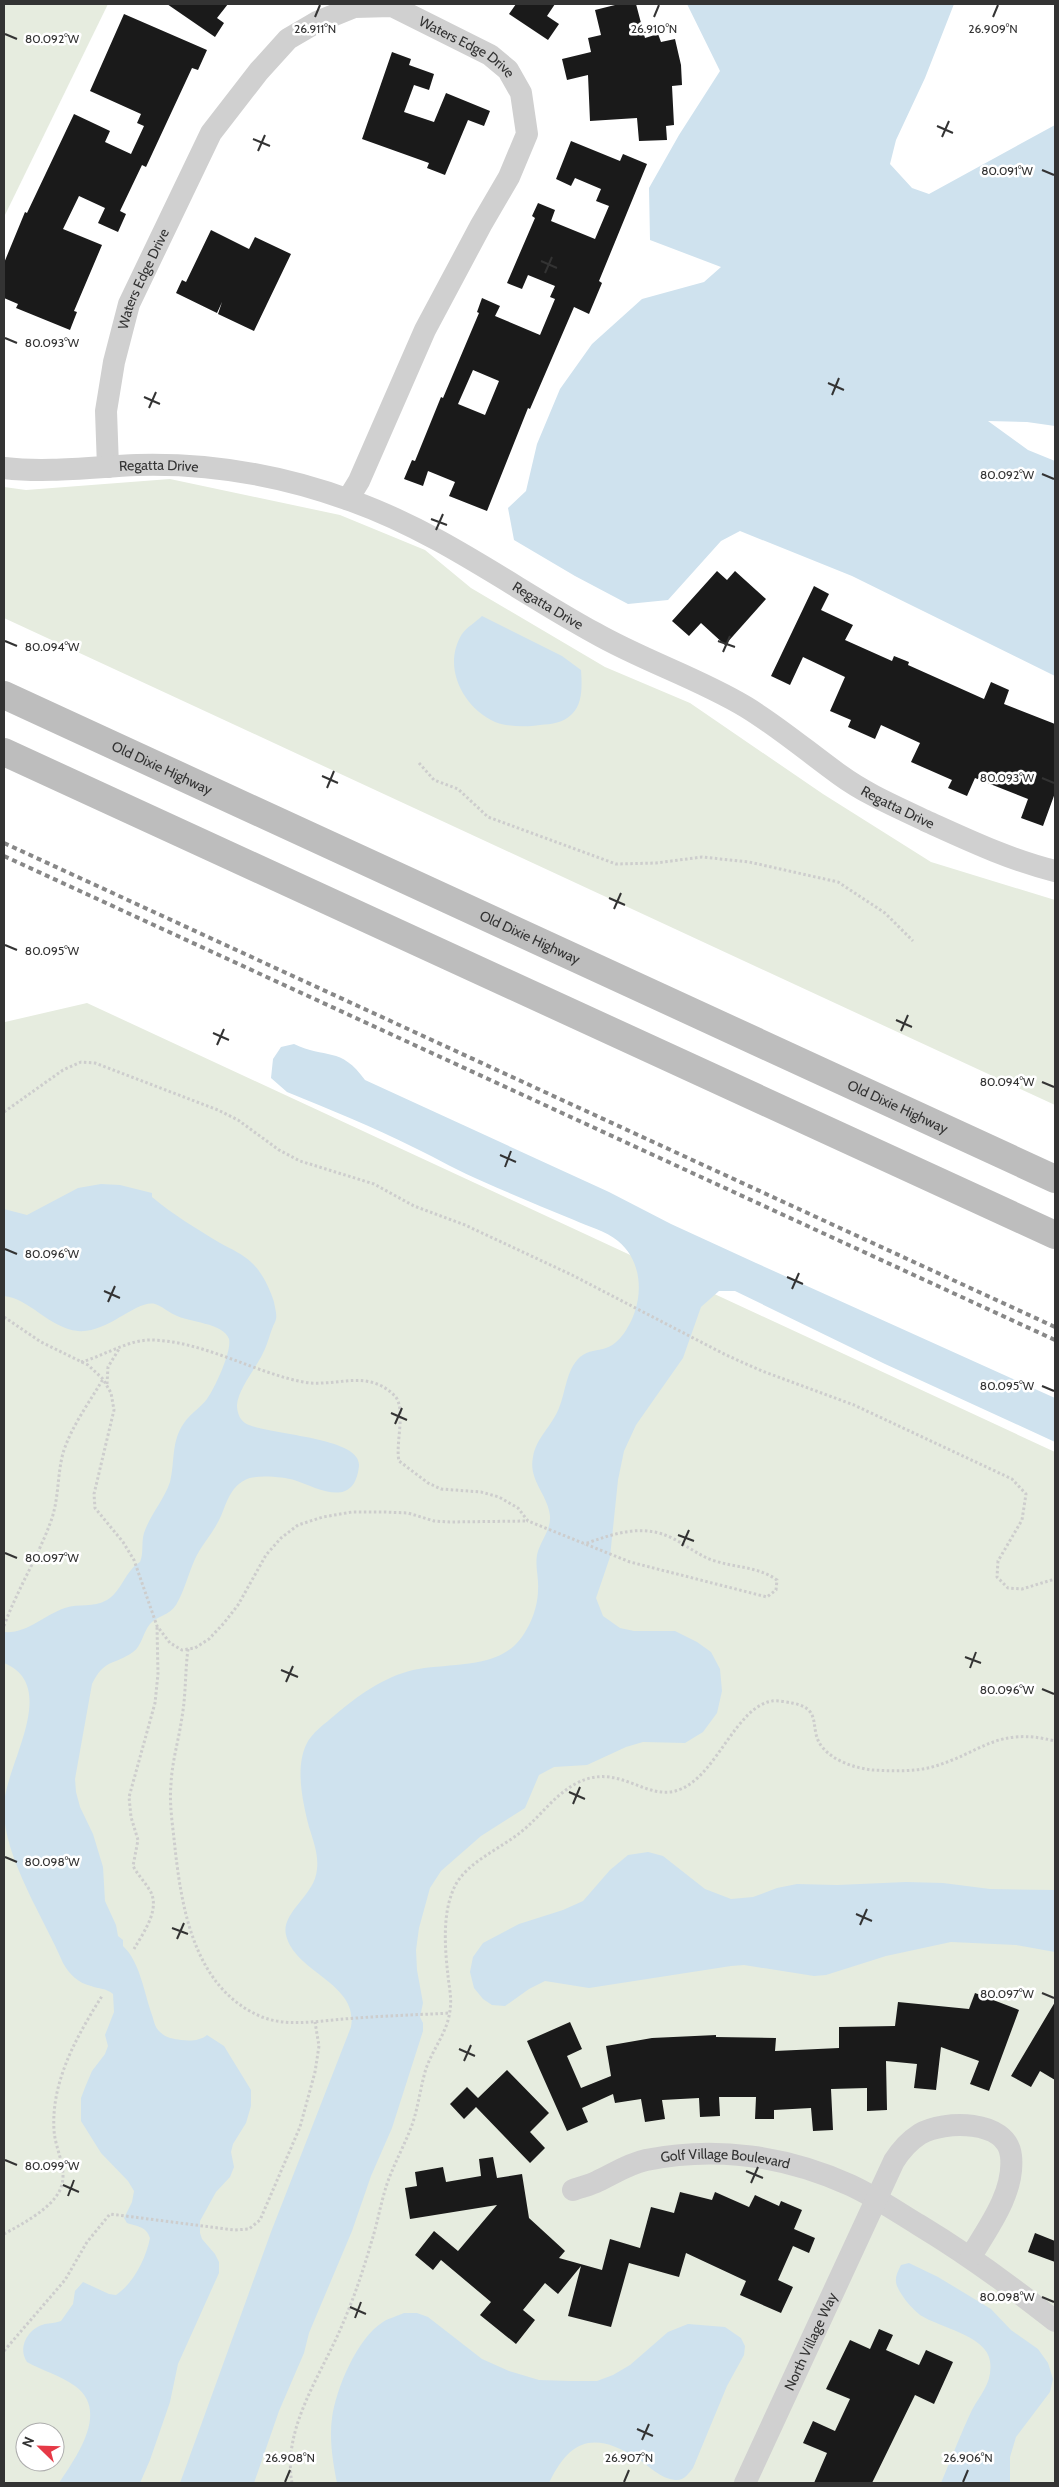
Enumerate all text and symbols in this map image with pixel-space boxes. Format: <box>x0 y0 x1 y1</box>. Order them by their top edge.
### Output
street label: Waters Edge Drive <box>416 12 519 80</box>
text: 26.911°N <box>294 21 336 36</box>
text: 26.910°N <box>631 21 677 36</box>
text: 26.909°N <box>968 21 1018 36</box>
text: 80.092°W <box>25 31 80 46</box>
text: 80.091°W <box>981 163 1033 178</box>
street label: Waters Edge Drive <box>114 226 173 331</box>
text: 80.093°W <box>25 335 80 350</box>
street label: Regatta Drive <box>118 456 199 476</box>
text: 80.092°W <box>980 467 1035 482</box>
street label: Regatta Drive <box>509 577 587 634</box>
text: 80.094°W <box>25 639 80 654</box>
street label: Old Dixie Highway <box>109 737 215 799</box>
text: 80.093°W <box>980 770 1035 785</box>
street label: Regatta Drive <box>858 781 937 833</box>
street label: Old Dixie Highway <box>477 906 583 968</box>
text: 80.095°W <box>25 943 80 958</box>
text: 80.094°W <box>980 1074 1035 1089</box>
street label: Old Dixie Highway <box>845 1076 951 1138</box>
text: 80.096°W <box>25 1246 80 1261</box>
text: 80.095°W <box>980 1378 1035 1393</box>
text: 80.097°W <box>25 1550 80 1565</box>
text: 80.096°W <box>980 1682 1035 1697</box>
text: 80.098°W <box>24 1854 80 1869</box>
text: 80.097°W <box>980 1986 1035 2001</box>
street label: Golf Village Boulevard <box>659 2145 792 2173</box>
text: 80.099°W <box>25 2158 80 2173</box>
street label: North Village Way <box>780 2289 841 2393</box>
text: 80.098°W <box>979 2289 1035 2304</box>
north arrow <box>15 2422 65 2472</box>
text: N <box>18 2434 38 2450</box>
text: 26.908°N <box>265 2450 315 2465</box>
text: 26.907°N <box>605 2450 653 2465</box>
text: 26.906°N <box>943 2450 993 2465</box>

